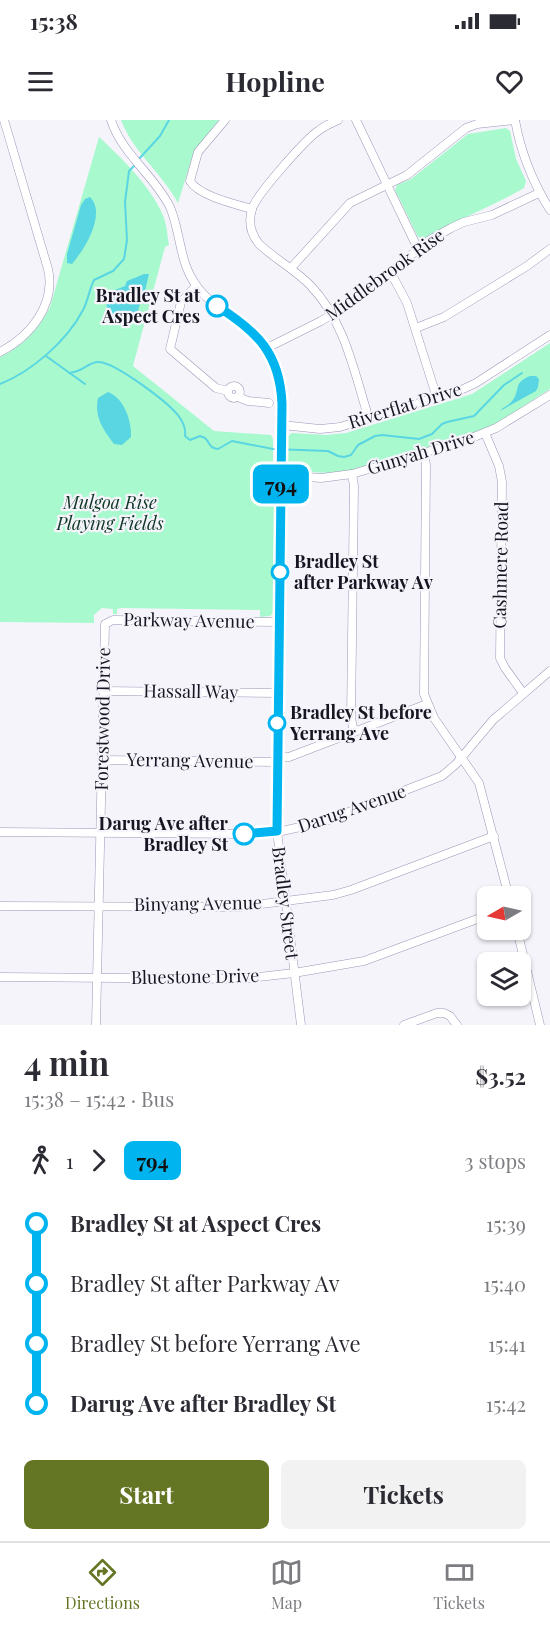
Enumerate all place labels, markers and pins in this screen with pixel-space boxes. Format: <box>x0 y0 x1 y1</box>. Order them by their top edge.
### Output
place label: Bradley St at Aspect Cres <box>96 283 201 328</box>
marker: Bradley St at Aspect Cres <box>206 295 228 317</box>
place label: Bradley St after Parkway Av <box>294 549 434 594</box>
marker: Bradley St after Parkway Av <box>271 563 289 581</box>
place label: Bradley St before Yerrang Ave <box>289 700 432 745</box>
marker: Bradley St before Yerrang Ave <box>268 714 286 732</box>
place label: Darug Ave after Bradley St <box>99 811 229 856</box>
marker: Darug Ave after Bradley St <box>233 823 255 845</box>

